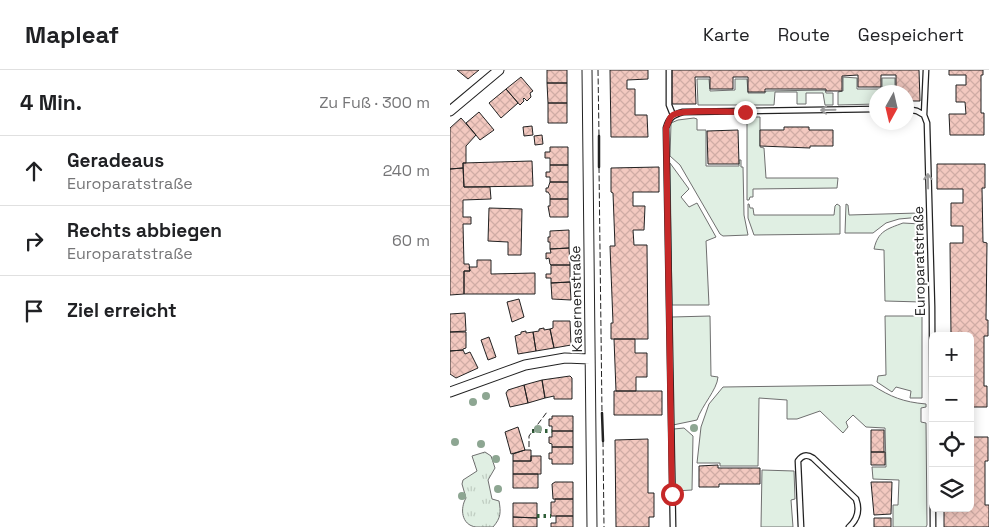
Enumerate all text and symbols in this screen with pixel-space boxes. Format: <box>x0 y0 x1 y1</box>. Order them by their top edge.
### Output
text: Mapleaf <box>25 19 119 50</box>
text: Karte <box>703 23 750 46</box>
text: Route <box>778 23 830 46</box>
text: Gespeichert <box>858 23 964 46</box>
north arrow <box>869 85 914 130</box>
text: 4 Min. <box>20 89 82 116</box>
text: Zu Fuß · 300 m <box>319 92 430 113</box>
route end <box>734 101 757 124</box>
one-way arrow <box>820 105 836 115</box>
text: Geradeaus <box>67 148 164 173</box>
icon: ahead <box>20 157 48 185</box>
text: 240 m <box>383 160 430 181</box>
text: Europaratstraße <box>67 173 193 194</box>
one-way arrow <box>924 173 933 189</box>
street label: Europaratstraße <box>909 206 929 316</box>
text: Rechts abbiegen <box>67 218 222 243</box>
icon: right <box>20 227 48 255</box>
text: 60 m <box>392 230 430 251</box>
text: Europaratstraße <box>67 243 193 264</box>
street label: Kasernenstraße <box>566 245 586 353</box>
icon: arrive <box>20 297 48 325</box>
text: Ziel erreicht <box>67 298 177 323</box>
map controls <box>929 332 974 512</box>
button: + <box>929 332 974 377</box>
button: − <box>929 377 974 422</box>
button: locate <box>929 422 974 467</box>
button: layers <box>929 467 974 512</box>
route start <box>661 483 684 506</box>

